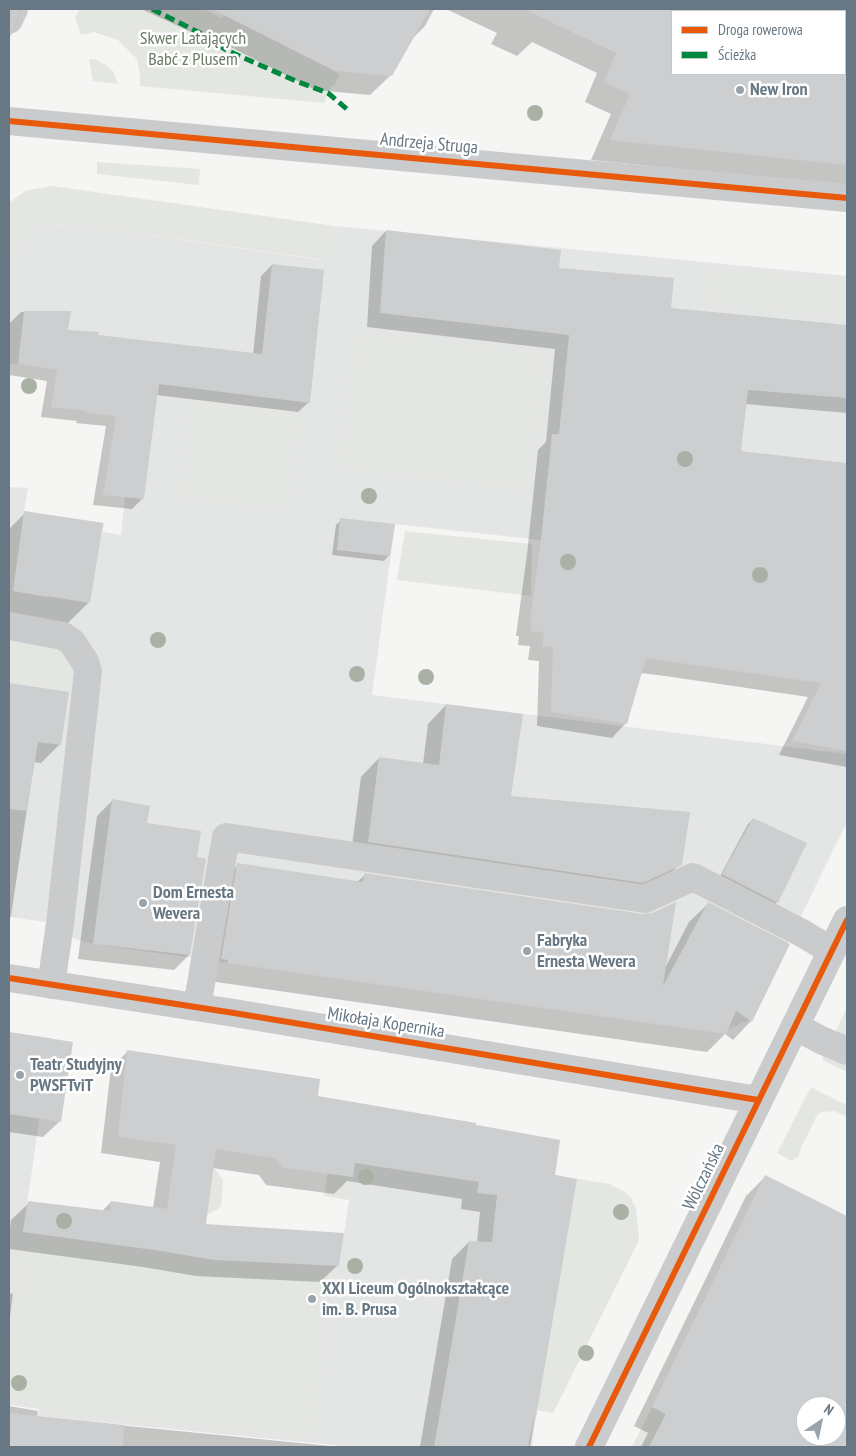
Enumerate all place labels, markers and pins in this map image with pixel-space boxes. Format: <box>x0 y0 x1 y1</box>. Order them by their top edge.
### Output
place label: New Iron <box>750 79 807 101</box>
marker: New Iron <box>734 84 746 96</box>
place label: Dom Ernesta Wevera <box>153 882 234 924</box>
marker: Dom Ernesta Wevera <box>137 897 149 909</box>
place label: Fabryka Ernesta Wevera <box>537 930 636 972</box>
marker: Fabryka Ernesta Wevera <box>521 945 533 957</box>
place label: Teatr Studyjny PWSFTviT <box>30 1054 122 1096</box>
marker: Teatr Studyjny PWSFTviT <box>14 1069 26 1081</box>
place label: XXI Liceum Ogólnokształcące im. B. Prusa <box>322 1278 509 1320</box>
marker: XXI Liceum Ogólnokształcące im. B. Prusa <box>306 1293 318 1305</box>

